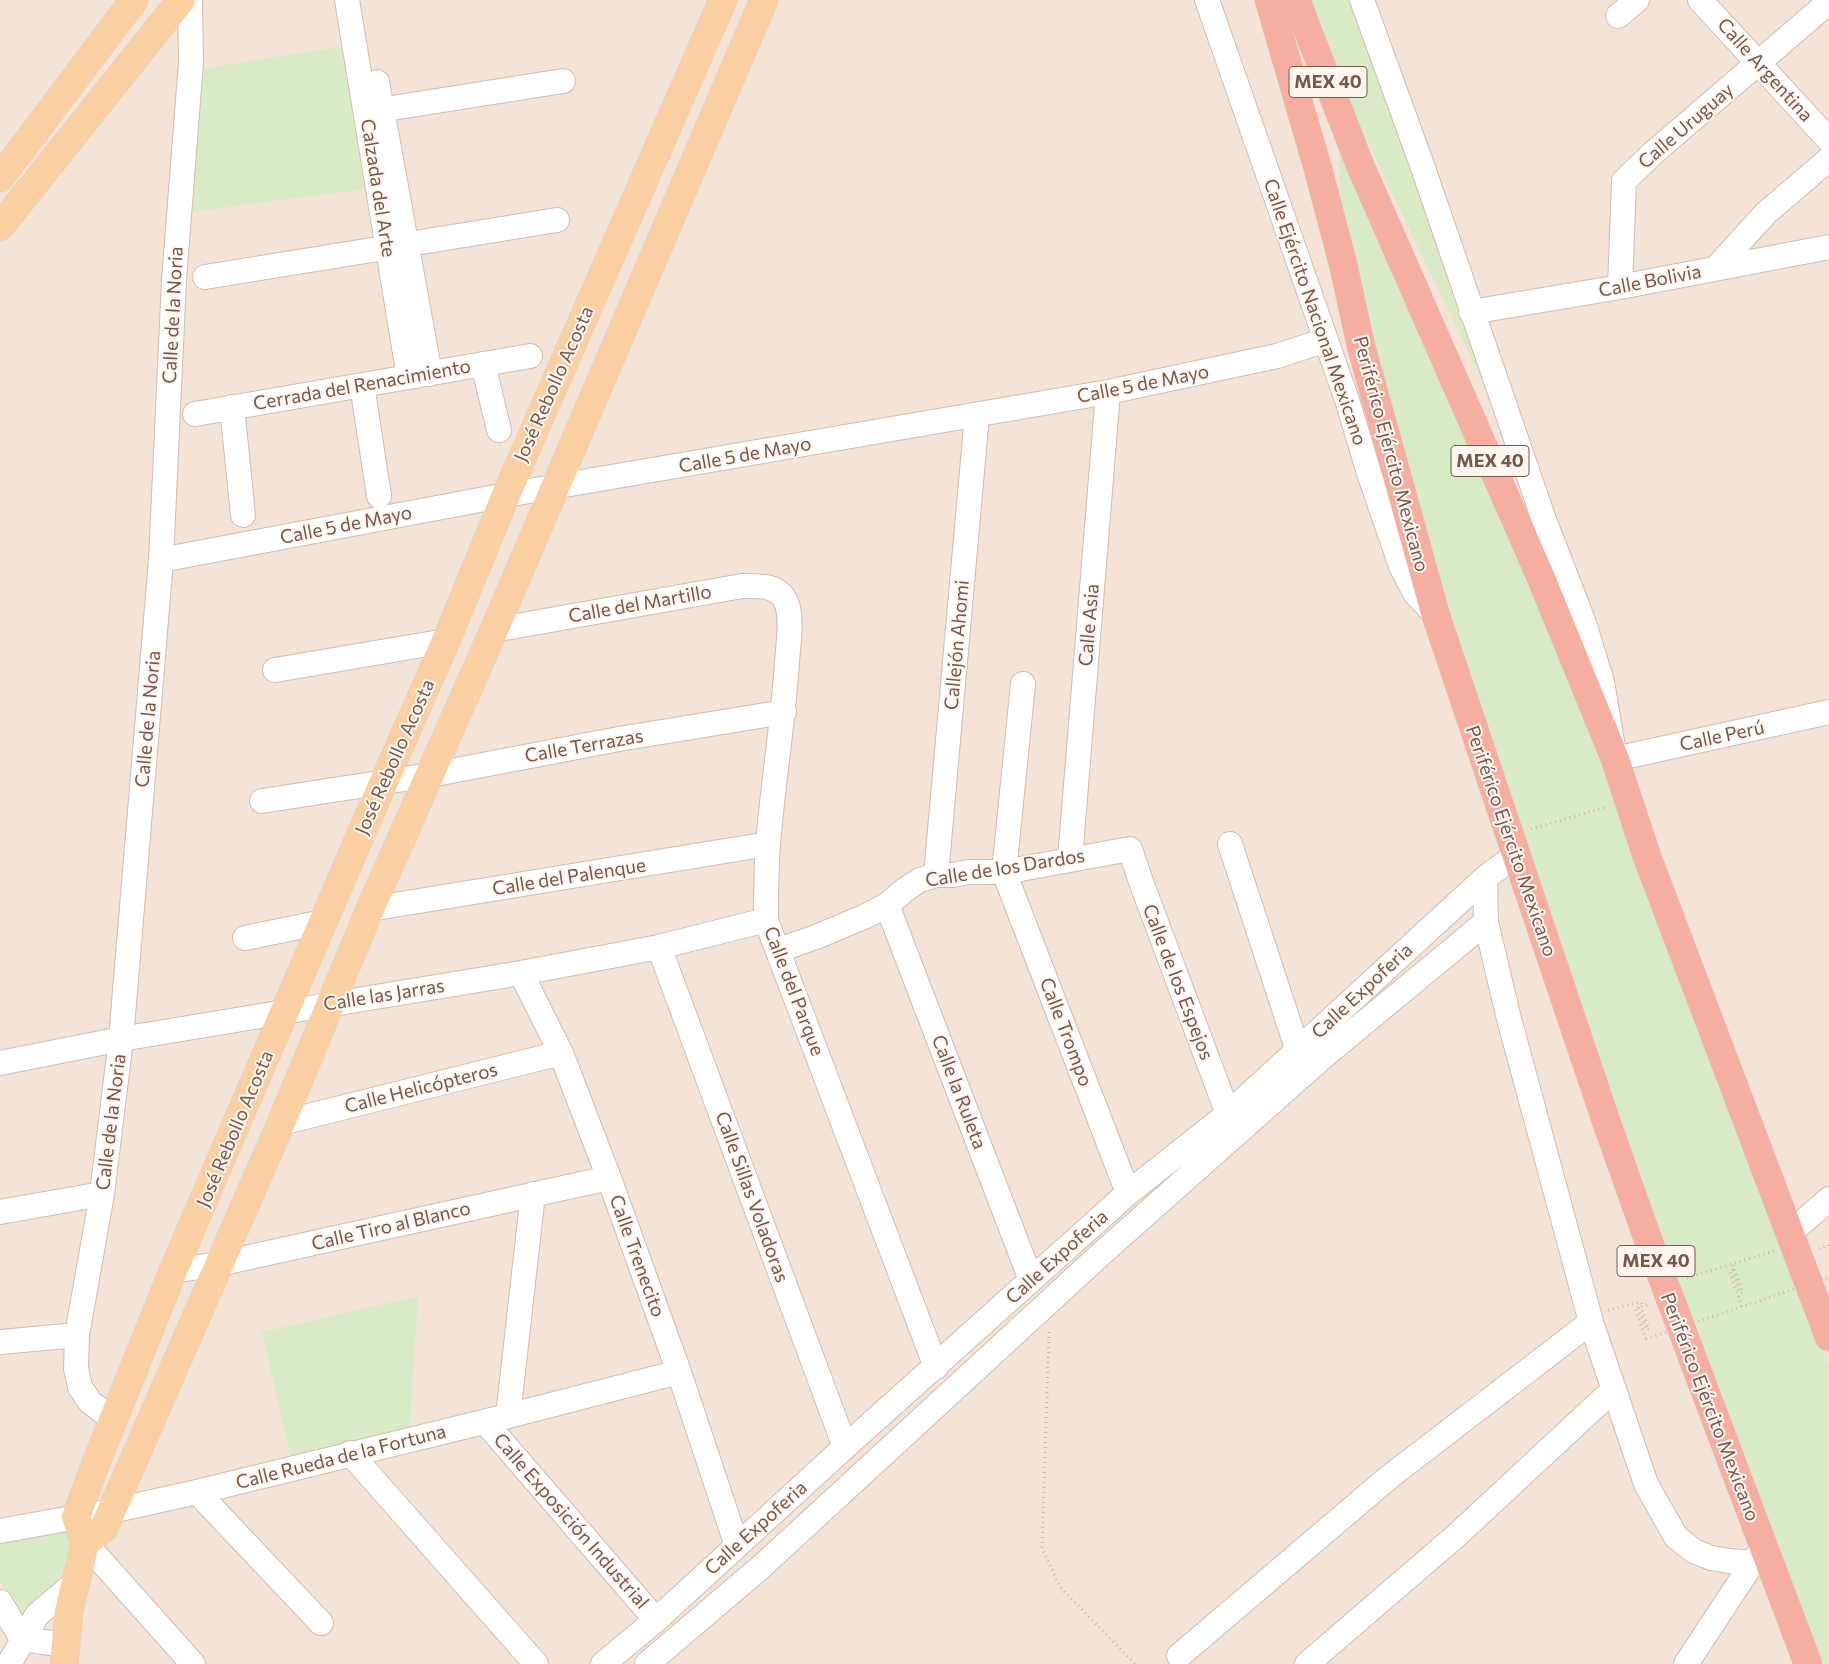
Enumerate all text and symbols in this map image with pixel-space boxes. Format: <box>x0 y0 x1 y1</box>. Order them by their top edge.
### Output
street label: Calle Argentina <box>1713 14 1817 126</box>
road number: MEX 40 <box>1289 66 1367 98</box>
street label: Calle Uruguay <box>1634 78 1738 174</box>
street label: Calzada del Arte <box>356 117 400 259</box>
street label: Calle Ejército Nacional Mexicano <box>1259 176 1371 448</box>
street label: Calle de la Noria <box>158 246 188 384</box>
street label: Calle Bolivia <box>1597 260 1703 302</box>
street label: José Rebollo Acosta <box>509 303 599 465</box>
street label: Periférico Ejército Mexicano <box>1349 334 1433 574</box>
street label: Cerrada del Renacimiento <box>251 355 473 415</box>
street label: Calle 5 de Mayo <box>1075 360 1211 408</box>
street label: Calle 5 de Mayo <box>677 432 813 478</box>
road number: MEX 40 <box>1451 446 1529 476</box>
street label: Calle 5 de Mayo <box>278 501 414 549</box>
street label: Callejón Ahomi <box>940 579 974 711</box>
street label: Calle del Martillo <box>567 580 713 628</box>
street label: Calle Asia <box>1074 583 1104 667</box>
street label: Calle de la Noria <box>131 650 165 788</box>
street label: José Rebollo Acosta <box>350 676 440 838</box>
street label: Calle Perú <box>1678 716 1766 756</box>
street label: Periférico Ejército Mexicano <box>1461 722 1561 960</box>
street label: Calle Terrazas <box>523 724 645 768</box>
street label: Calle de los Dardos <box>924 844 1086 892</box>
street label: Calle del Palenque <box>491 854 647 900</box>
street label: Calle de los Espejos <box>1138 901 1218 1063</box>
street label: Calle del Parque <box>759 923 829 1059</box>
street label: Calle Expoferia <box>1307 938 1417 1044</box>
street label: Calle las Jarras <box>322 974 446 1016</box>
street label: Calle Trompo <box>1035 974 1097 1090</box>
street label: Calle la Ruleta <box>927 1032 991 1152</box>
street label: José Rebollo Acosta <box>192 1047 278 1211</box>
street label: Calle de la Noria <box>91 1052 131 1192</box>
street label: Calle Helicópteros <box>342 1058 500 1118</box>
street label: Calle Sillas Voladoras <box>710 1108 794 1286</box>
street label: Calle Trenecito <box>604 1192 670 1320</box>
street label: Calle Tiro al Blanco <box>309 1197 473 1255</box>
street label: Calle Expoferia <box>1001 1205 1113 1309</box>
road number: MEX 40 <box>1617 1246 1695 1276</box>
street label: Periférico Ejército Mexicano <box>1656 1289 1764 1525</box>
street label: Calle Rueda de la Fortuna <box>234 1420 448 1494</box>
street label: Calle Exposición Industrial <box>489 1429 653 1613</box>
street label: Calle Expoferia <box>700 1476 812 1580</box>

